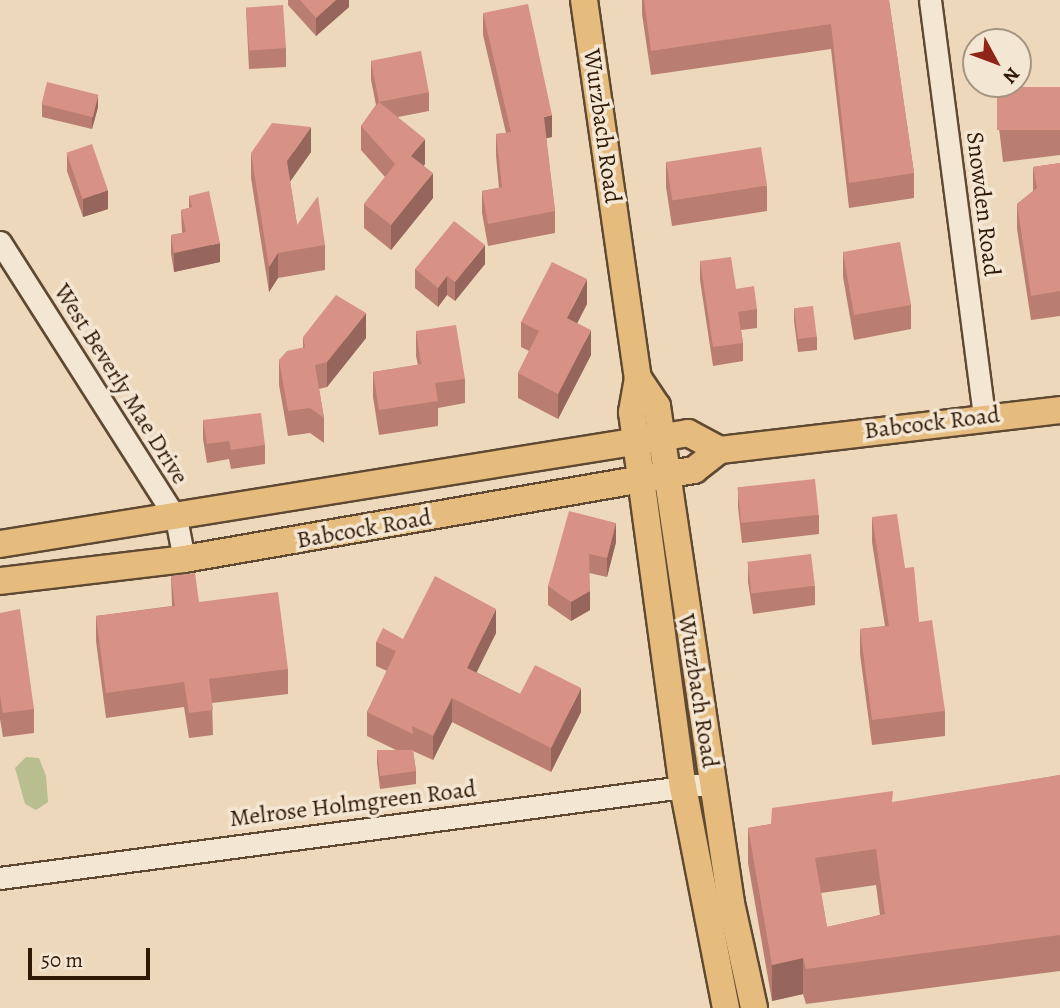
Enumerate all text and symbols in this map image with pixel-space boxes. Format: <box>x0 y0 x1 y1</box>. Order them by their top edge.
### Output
north arrow <box>962 28 1032 98</box>
street label: Wurzbach Road <box>577 47 627 205</box>
text: N <box>997 62 1026 89</box>
street label: Snowden Road <box>960 130 1006 278</box>
street label: West Beverly Mae Drive <box>48 279 194 489</box>
street label: Babcock Road <box>863 400 1001 446</box>
street label: Babcock Road <box>294 503 434 555</box>
street label: Wurzbach Road <box>672 612 724 770</box>
street label: Melrose Holmgreen Road <box>228 775 478 833</box>
scale bar <box>32 934 154 978</box>
text: 50 m <box>41 946 83 974</box>

